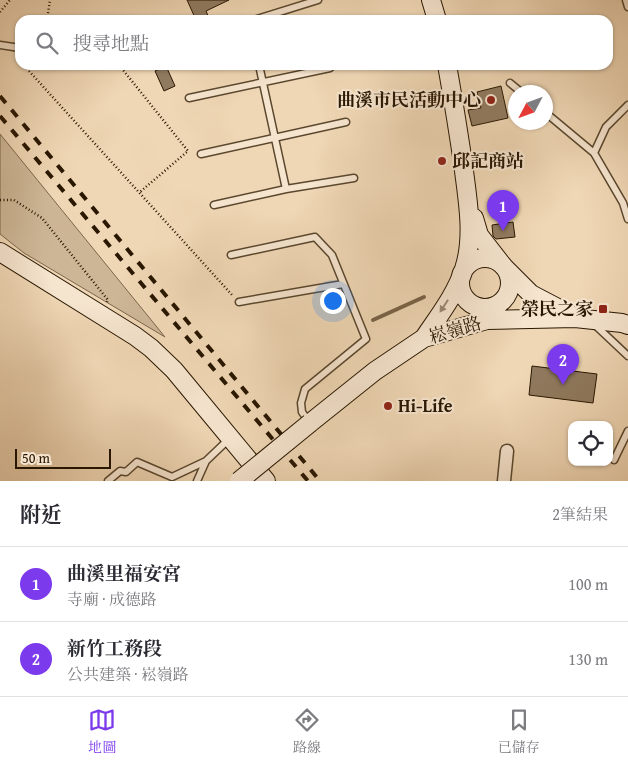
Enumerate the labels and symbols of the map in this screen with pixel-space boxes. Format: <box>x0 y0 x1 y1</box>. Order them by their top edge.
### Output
north arrow <box>508 85 553 130</box>
place label: 曲溪市民活動中心 <box>337 86 481 113</box>
marker: 曲溪市民活動中心 <box>485 94 497 106</box>
place label: 邱記商站 <box>452 147 524 174</box>
marker: 邱記商站 <box>436 155 448 167</box>
pin: 1 <box>487 190 519 231</box>
your location <box>320 288 346 314</box>
place label: 榮民之家 <box>521 295 593 322</box>
one-way arrow <box>439 300 449 313</box>
marker: 榮民之家 <box>597 303 609 315</box>
street label: 崧嶺路 <box>425 309 485 350</box>
pin: 2 <box>547 344 579 385</box>
place label: Hi-Life <box>398 392 453 419</box>
marker: Hi-Life <box>382 400 394 412</box>
scale bar <box>15 446 111 469</box>

